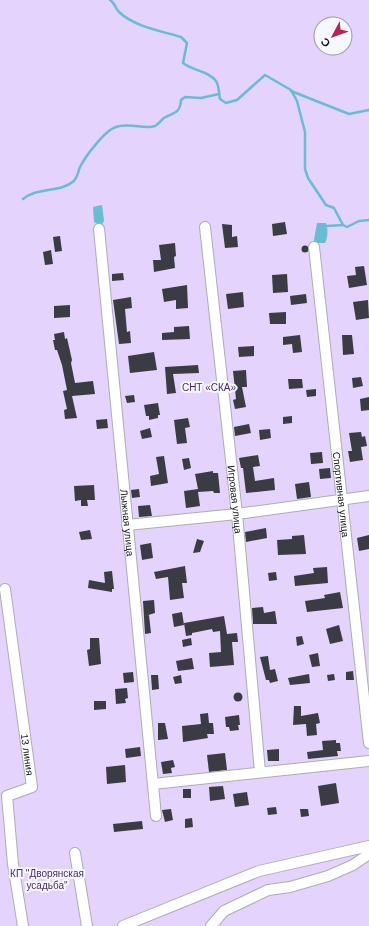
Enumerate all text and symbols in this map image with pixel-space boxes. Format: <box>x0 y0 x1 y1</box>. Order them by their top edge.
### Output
north arrow <box>313 16 353 56</box>
text: С <box>318 36 333 49</box>
park label: СНТ «СКА» <box>182 382 237 393</box>
street label: Спортивная улица <box>331 451 351 538</box>
street label: Игровая улица <box>226 465 244 534</box>
street label: Лыжная улица <box>118 489 136 557</box>
street label: 13 линия <box>19 733 35 776</box>
park label: КП "Дворянская усадьба" <box>10 868 84 891</box>

